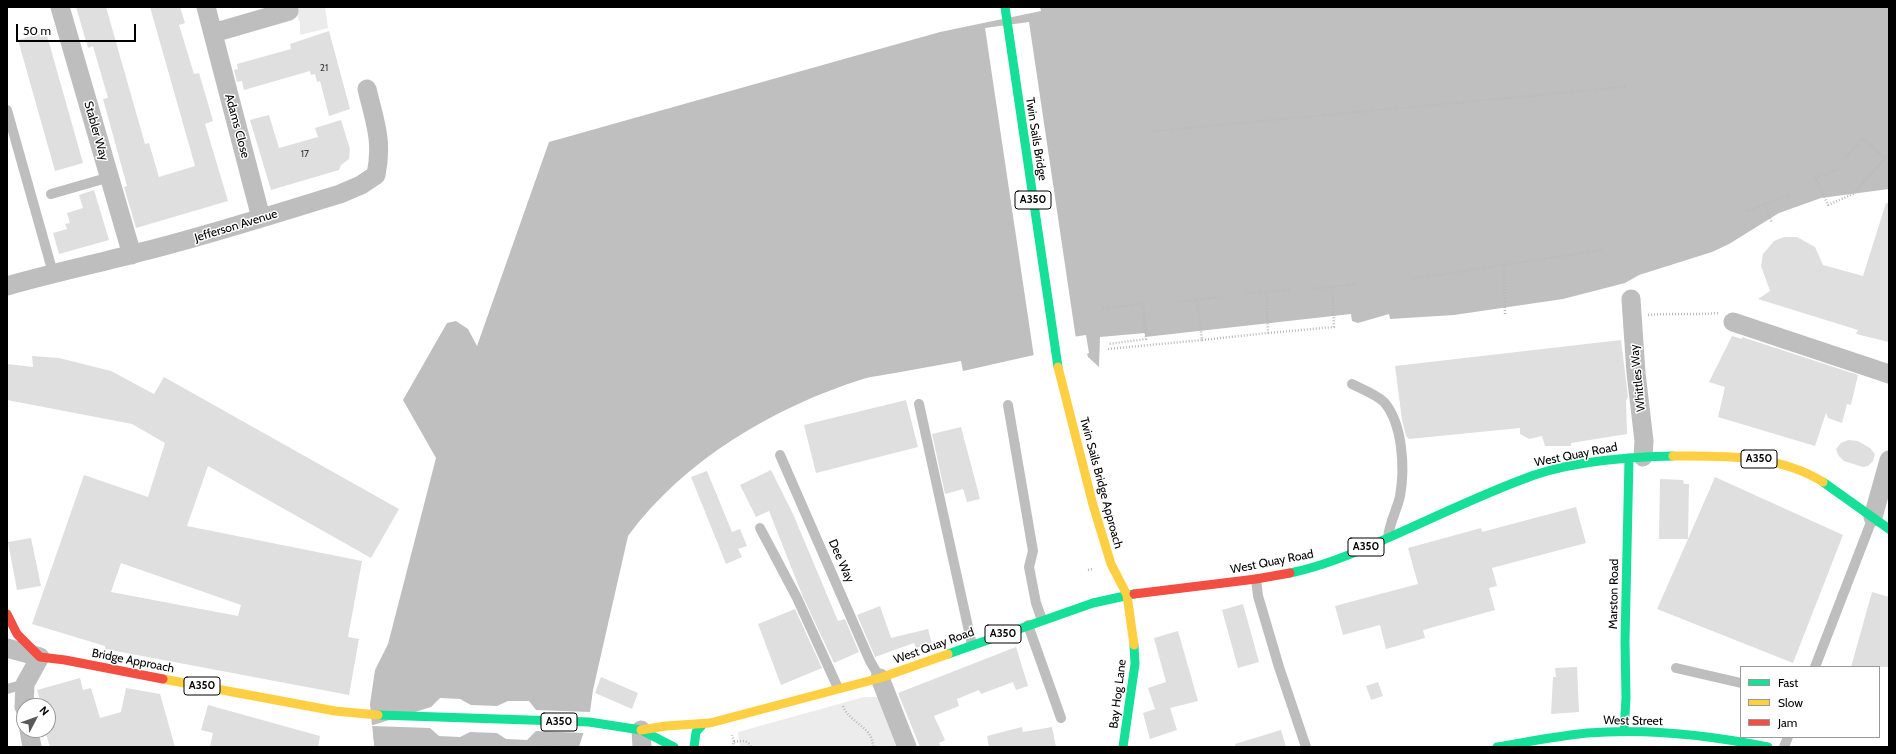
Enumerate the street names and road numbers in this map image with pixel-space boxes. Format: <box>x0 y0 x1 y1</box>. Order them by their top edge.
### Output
street label: Adams Close <box>222 92 252 160</box>
street label: Twin Sails Bridge <box>1022 96 1050 182</box>
street label: Stabler Way <box>81 100 111 162</box>
road number: A350 <box>1015 191 1051 209</box>
street label: Jefferson Avenue <box>193 207 279 245</box>
street label: Whittles Way <box>1627 344 1649 412</box>
street label: Twin Sails Bridge Approach <box>1076 416 1126 550</box>
street label: West Quay Road <box>1533 440 1619 470</box>
road number: A350 <box>1741 450 1777 468</box>
street label: Dee Way <box>825 537 857 585</box>
road number: A350 <box>1348 538 1384 556</box>
street label: West Quay Road <box>1229 547 1315 577</box>
street label: Marston Road <box>1606 559 1622 629</box>
street label: West Quay Road <box>892 625 976 667</box>
road number: A350 <box>985 625 1021 643</box>
street label: Bridge Approach <box>91 646 175 676</box>
street label: Bay Hog Lane <box>1107 659 1129 729</box>
road number: A350 <box>184 677 220 695</box>
road number: A350 <box>541 713 577 731</box>
street label: West Street <box>1603 713 1663 729</box>

